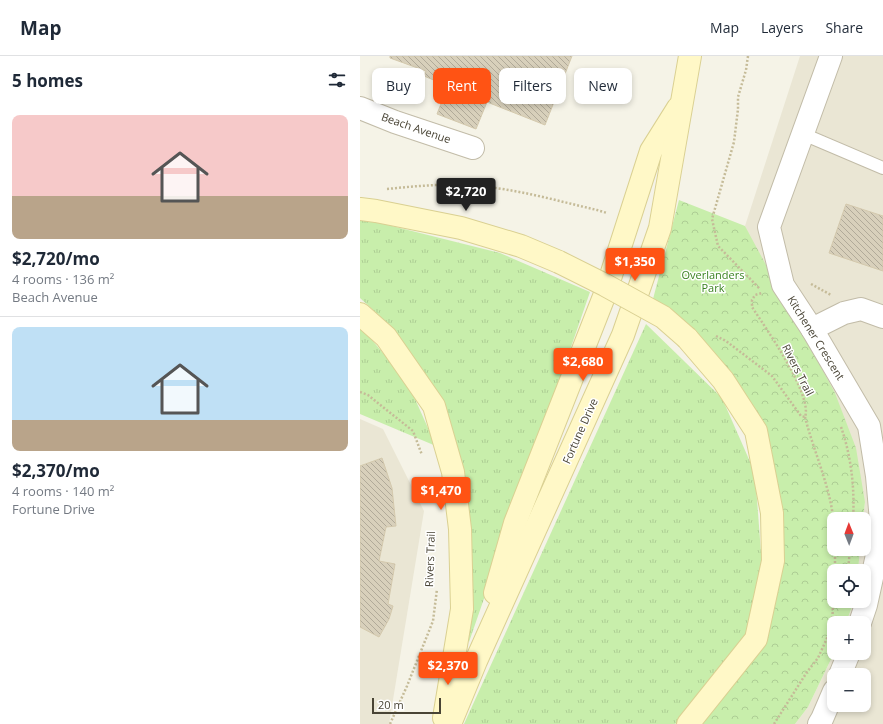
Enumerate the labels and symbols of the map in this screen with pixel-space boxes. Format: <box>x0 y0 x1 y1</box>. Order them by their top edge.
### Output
street label: Beach Avenue <box>379 109 453 146</box>
pin: $2,720 <box>433 178 499 212</box>
pin: $1,350 <box>602 248 668 282</box>
park label: Overlanders Park <box>681 267 745 295</box>
street label: Kitchener Crescent <box>784 293 848 383</box>
street label: Rivers Trail <box>779 341 818 398</box>
pin: $2,680 <box>550 348 616 382</box>
street label: Fortune Drive <box>558 396 601 466</box>
pin: $1,470 <box>408 477 474 511</box>
north arrow <box>827 512 871 556</box>
street label: Rivers Trail <box>421 531 438 587</box>
pin: $2,370 <box>415 652 481 686</box>
scale bar <box>372 696 441 715</box>

